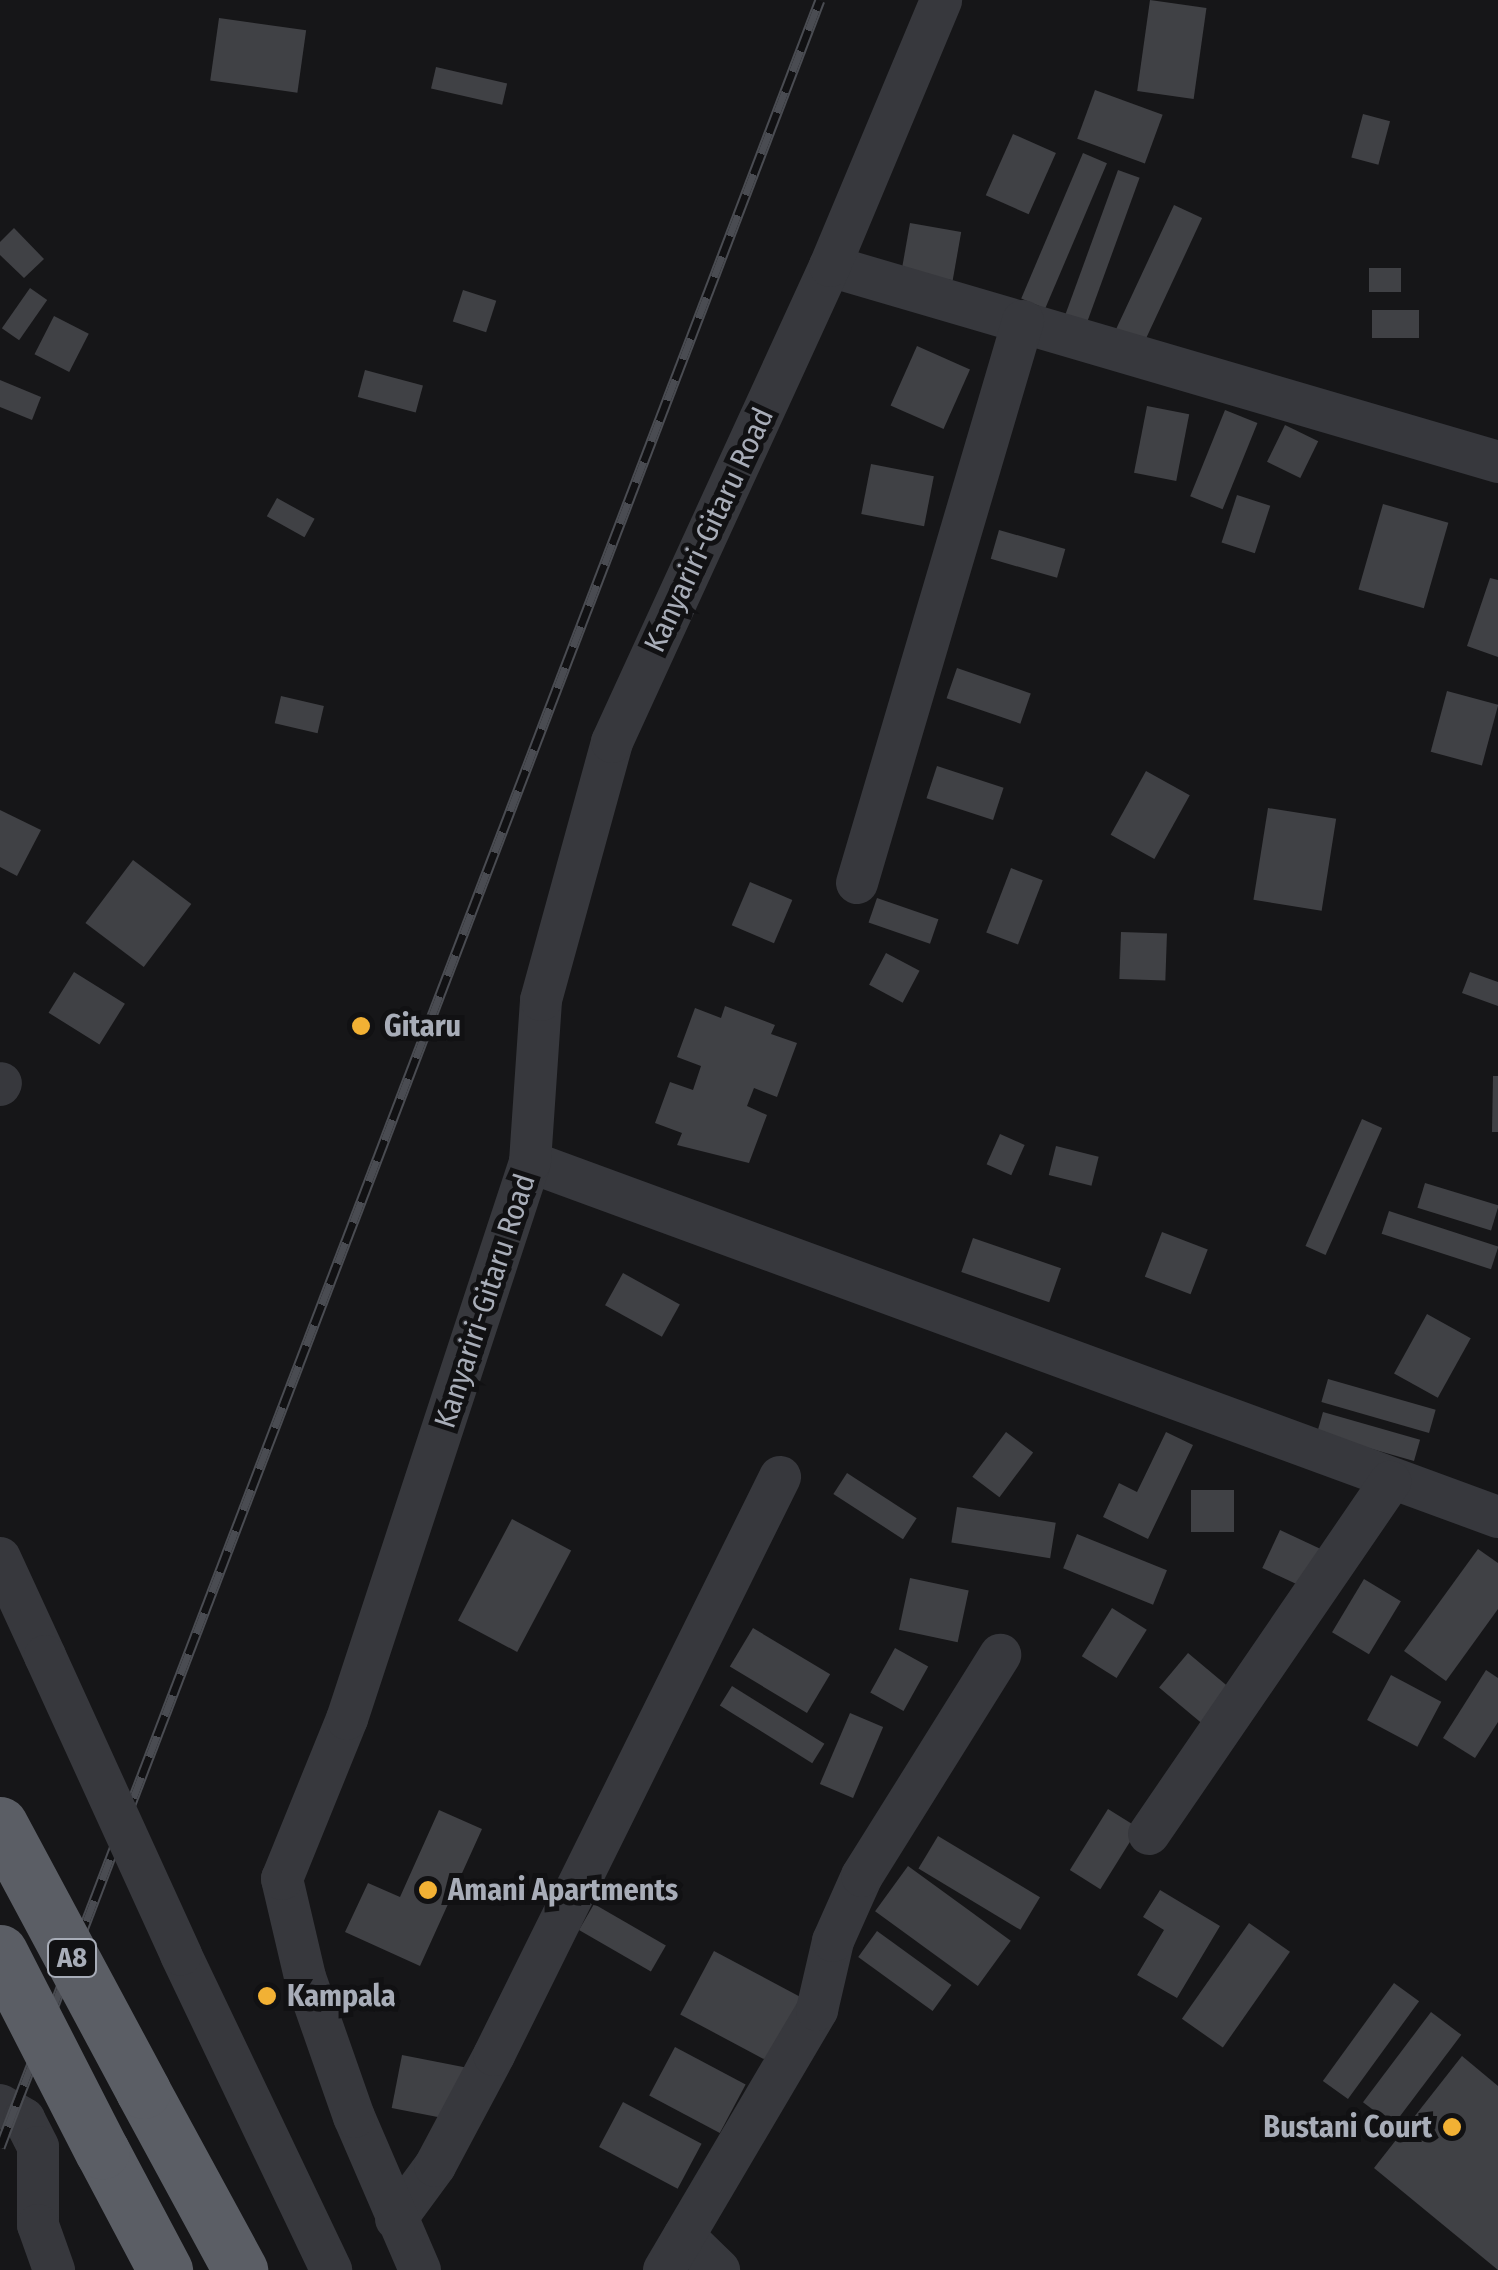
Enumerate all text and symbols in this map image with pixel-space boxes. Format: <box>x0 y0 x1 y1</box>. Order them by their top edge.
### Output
street label: Kanyariri-Gitaru Road <box>637 402 781 658</box>
place label: Gitaru <box>384 1008 461 1044</box>
marker: Gitaru <box>348 1013 374 1039</box>
street label: Kanyariri-Gitaru Road <box>427 1169 543 1433</box>
place label: Amani Apartments <box>448 1872 678 1908</box>
marker: Amani Apartments <box>417 1879 439 1901</box>
road number: A8 <box>47 1935 97 1981</box>
place label: Kampala <box>287 1978 396 2014</box>
marker: Kampala <box>256 1985 278 2007</box>
place label: Bustani Court <box>1263 2109 1432 2145</box>
marker: Bustani Court <box>1441 2116 1463 2138</box>

